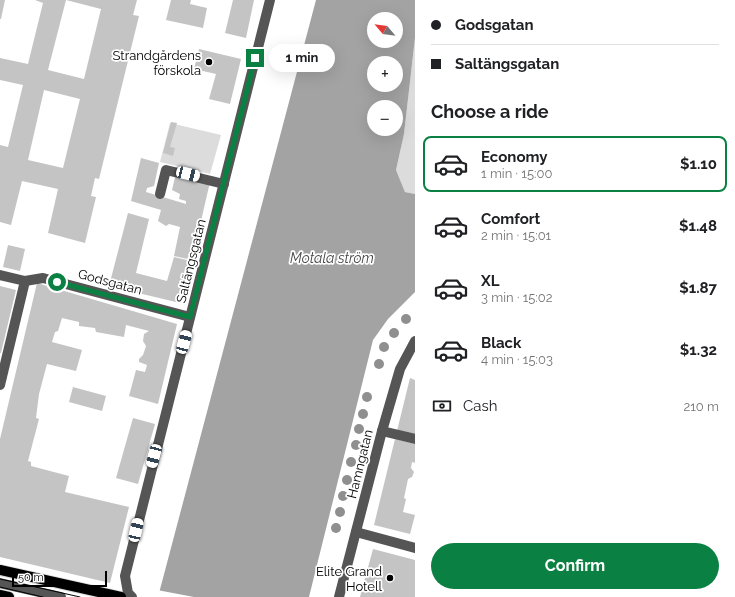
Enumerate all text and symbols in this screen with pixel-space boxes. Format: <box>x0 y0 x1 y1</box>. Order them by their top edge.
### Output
north arrow <box>367 12 403 48</box>
map controls <box>367 12 403 136</box>
text: Godsgatan <box>455 16 534 34</box>
callout: 1 min <box>269 44 335 72</box>
place label: Strandgårdens förskola <box>113 48 201 78</box>
route end <box>246 49 264 67</box>
text: 1 min <box>286 50 318 65</box>
text: Saltängsgatan <box>455 55 559 73</box>
button: + <box>367 56 403 92</box>
marker: Strandgårdens förskola <box>204 57 214 67</box>
button: − <box>367 100 403 136</box>
text: Choose a ride <box>431 101 549 122</box>
icon: car <box>433 146 469 182</box>
text: Economy <box>481 148 548 166</box>
text: $1.10 <box>680 155 717 173</box>
car <box>175 165 201 183</box>
text: 1 min · 15:00 <box>481 166 552 181</box>
icon: car <box>433 208 469 244</box>
text: Comfort <box>481 210 540 228</box>
street label: Saltängsgatan <box>173 217 209 305</box>
text: $1.48 <box>679 217 717 235</box>
text: 2 min · 15:01 <box>481 228 551 243</box>
water label: Motala ström <box>290 250 374 266</box>
street label: Godsgatan <box>76 266 144 298</box>
icon: car <box>433 270 469 306</box>
text: XL <box>481 272 499 290</box>
route start <box>48 273 66 291</box>
text: $1.87 <box>679 279 717 297</box>
text: 3 min · 15:02 <box>481 290 553 305</box>
car <box>175 329 193 355</box>
icon: car <box>433 332 469 368</box>
text: Black <box>481 334 521 352</box>
text: $1.32 <box>680 341 717 359</box>
text: 4 min · 15:03 <box>481 352 553 367</box>
icon: cash <box>431 395 453 417</box>
text: Cash <box>463 397 497 415</box>
text: 210 m <box>683 399 719 414</box>
street label: Hamngatan <box>344 428 376 500</box>
car <box>145 443 163 469</box>
car <box>127 517 145 543</box>
button: Confirm <box>431 543 719 589</box>
place label: Elite Grand Hotell <box>316 564 382 594</box>
scale bar <box>12 569 107 588</box>
text: 50 m <box>18 571 44 584</box>
marker: Elite Grand Hotell <box>385 573 395 583</box>

